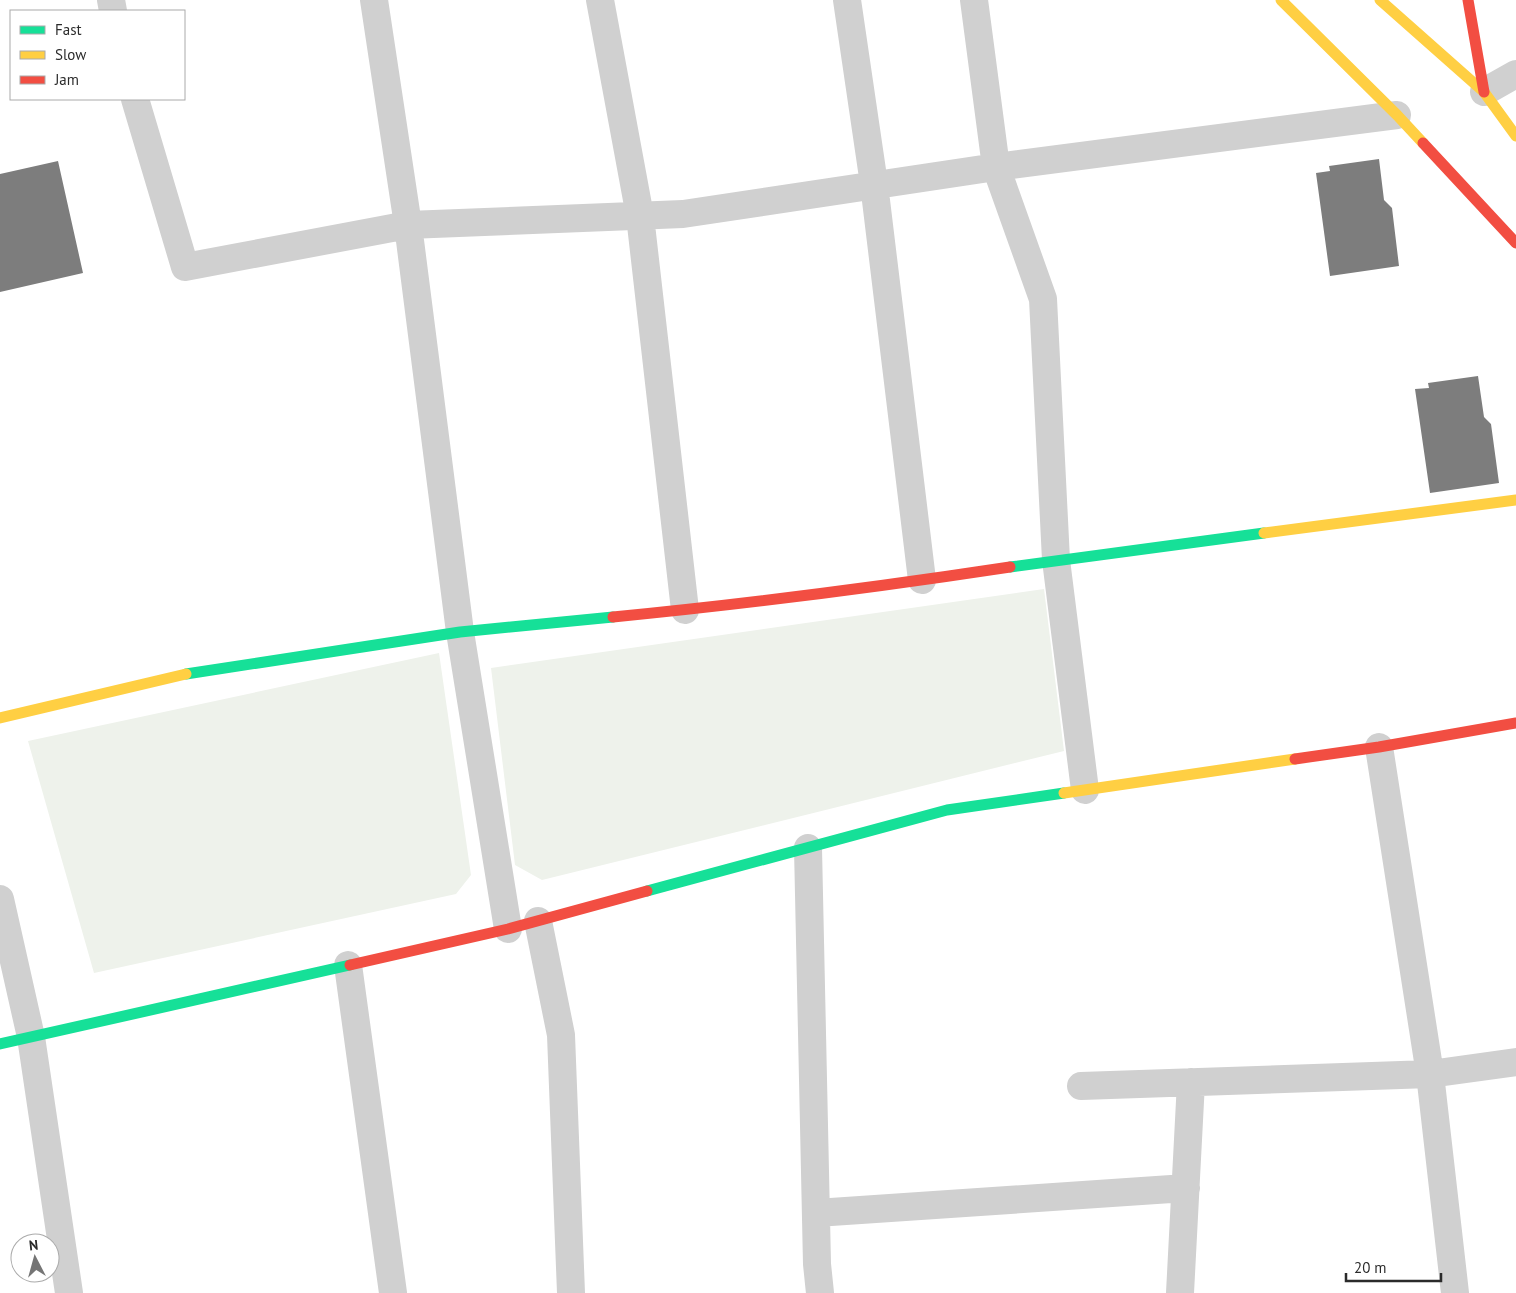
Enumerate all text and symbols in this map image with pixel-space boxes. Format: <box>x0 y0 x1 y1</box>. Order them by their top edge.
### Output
legend <box>10 10 185 100</box>
text: Fast <box>55 20 82 39</box>
text: Slow <box>55 45 86 64</box>
text: Jam <box>54 70 79 89</box>
north arrow <box>10 1233 60 1283</box>
text: N <box>28 1236 39 1255</box>
scale bar <box>1346 1250 1441 1282</box>
text: 20 m <box>1354 1258 1387 1277</box>

